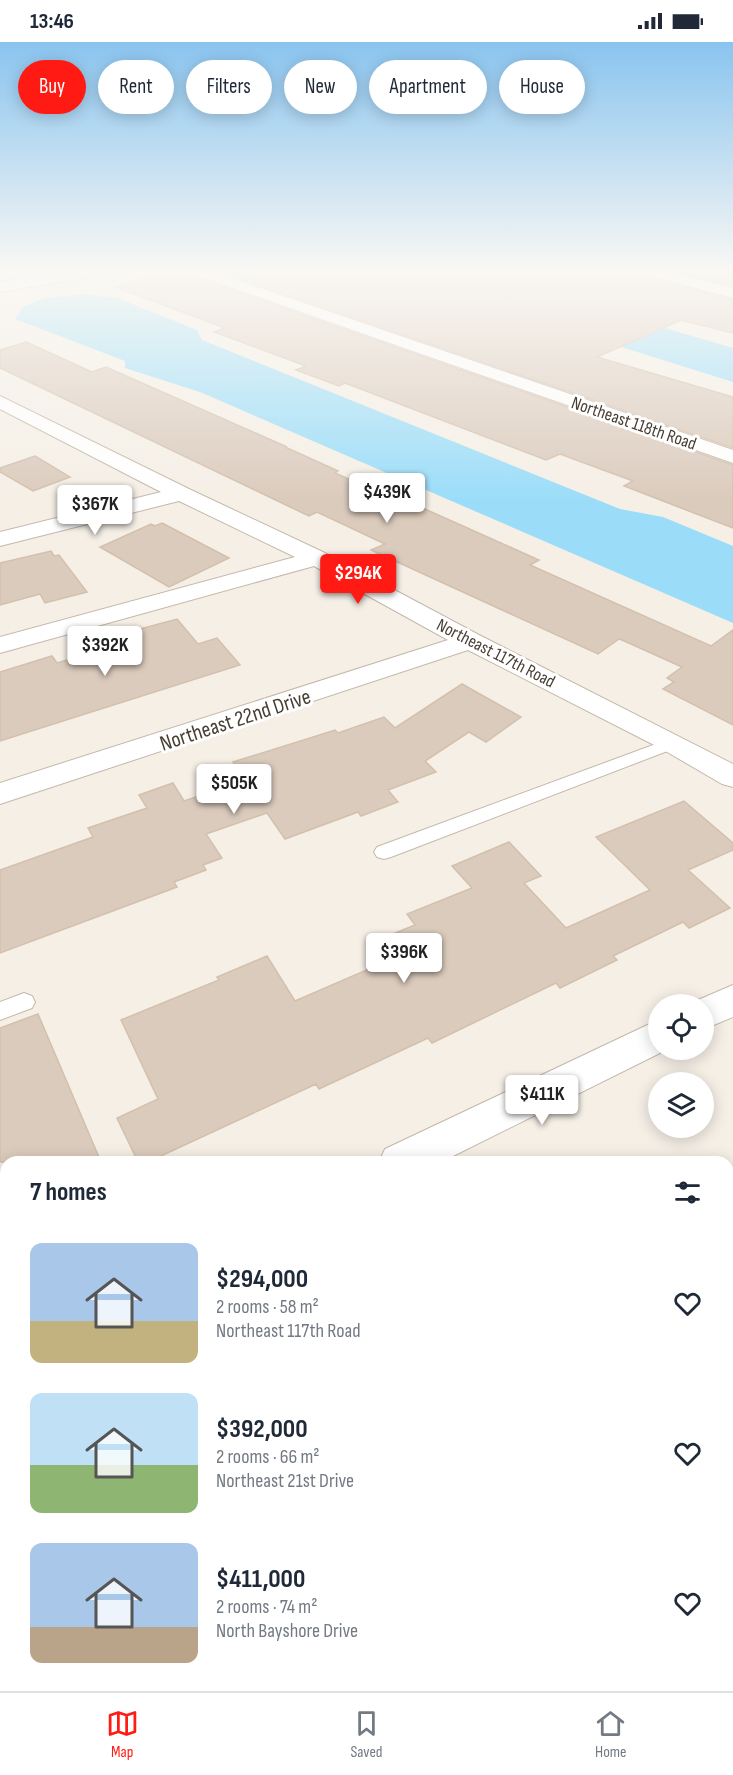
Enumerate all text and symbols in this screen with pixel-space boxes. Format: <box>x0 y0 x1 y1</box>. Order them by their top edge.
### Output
text: 13:46 <box>30 8 74 35</box>
chip: Buy <box>18 60 86 114</box>
chip: Rent <box>98 60 174 114</box>
chip: Filters <box>186 60 272 114</box>
chip: New <box>284 60 357 114</box>
chip: Apartment <box>369 60 487 114</box>
chip: House <box>499 60 585 114</box>
street label: Northeast 118th Road <box>569 392 699 455</box>
pin: $439K <box>345 473 429 524</box>
text: $439K <box>363 480 411 504</box>
pin: $367K <box>53 485 137 536</box>
text: $367K <box>71 492 119 516</box>
pin: $294K <box>316 554 400 605</box>
text: $294K <box>334 561 382 585</box>
street label: Northeast 117th Road <box>433 615 559 692</box>
pin: $392K <box>63 626 147 677</box>
text: $392K <box>81 633 129 657</box>
street label: Northeast 22nd Drive <box>157 683 314 758</box>
pin: $505K <box>192 764 276 815</box>
text: $505K <box>210 771 258 795</box>
pin: $396K <box>362 933 446 984</box>
text: $396K <box>380 940 428 964</box>
map controls <box>648 994 714 1138</box>
button: locate <box>648 994 714 1060</box>
button: layers <box>648 1072 714 1138</box>
pin: $411K <box>500 1075 584 1126</box>
text: $411K <box>519 1082 565 1106</box>
icon: filters <box>671 1176 704 1209</box>
text: 7 homes <box>30 1177 107 1208</box>
text: $294,000 <box>216 1264 308 1295</box>
icon: home <box>78 1267 150 1339</box>
icon: heart <box>671 1287 704 1320</box>
text: 2 rooms · 58 m² <box>216 1295 319 1319</box>
text: Northeast 117th Road <box>216 1319 361 1343</box>
text: $392,000 <box>216 1414 308 1445</box>
icon: home <box>78 1417 150 1489</box>
icon: heart <box>671 1437 704 1470</box>
text: 2 rooms · 66 m² <box>216 1445 320 1469</box>
text: Northeast 21st Drive <box>216 1469 354 1493</box>
text: $411,000 <box>216 1564 305 1595</box>
icon: home <box>78 1567 150 1639</box>
icon: heart <box>671 1587 704 1620</box>
text: 2 rooms · 74 m² <box>216 1595 317 1619</box>
text: North Bayshore Drive <box>216 1619 358 1643</box>
tab: Map <box>106 1707 139 1762</box>
tab: Saved <box>350 1707 383 1762</box>
tab: Home <box>594 1707 627 1762</box>

